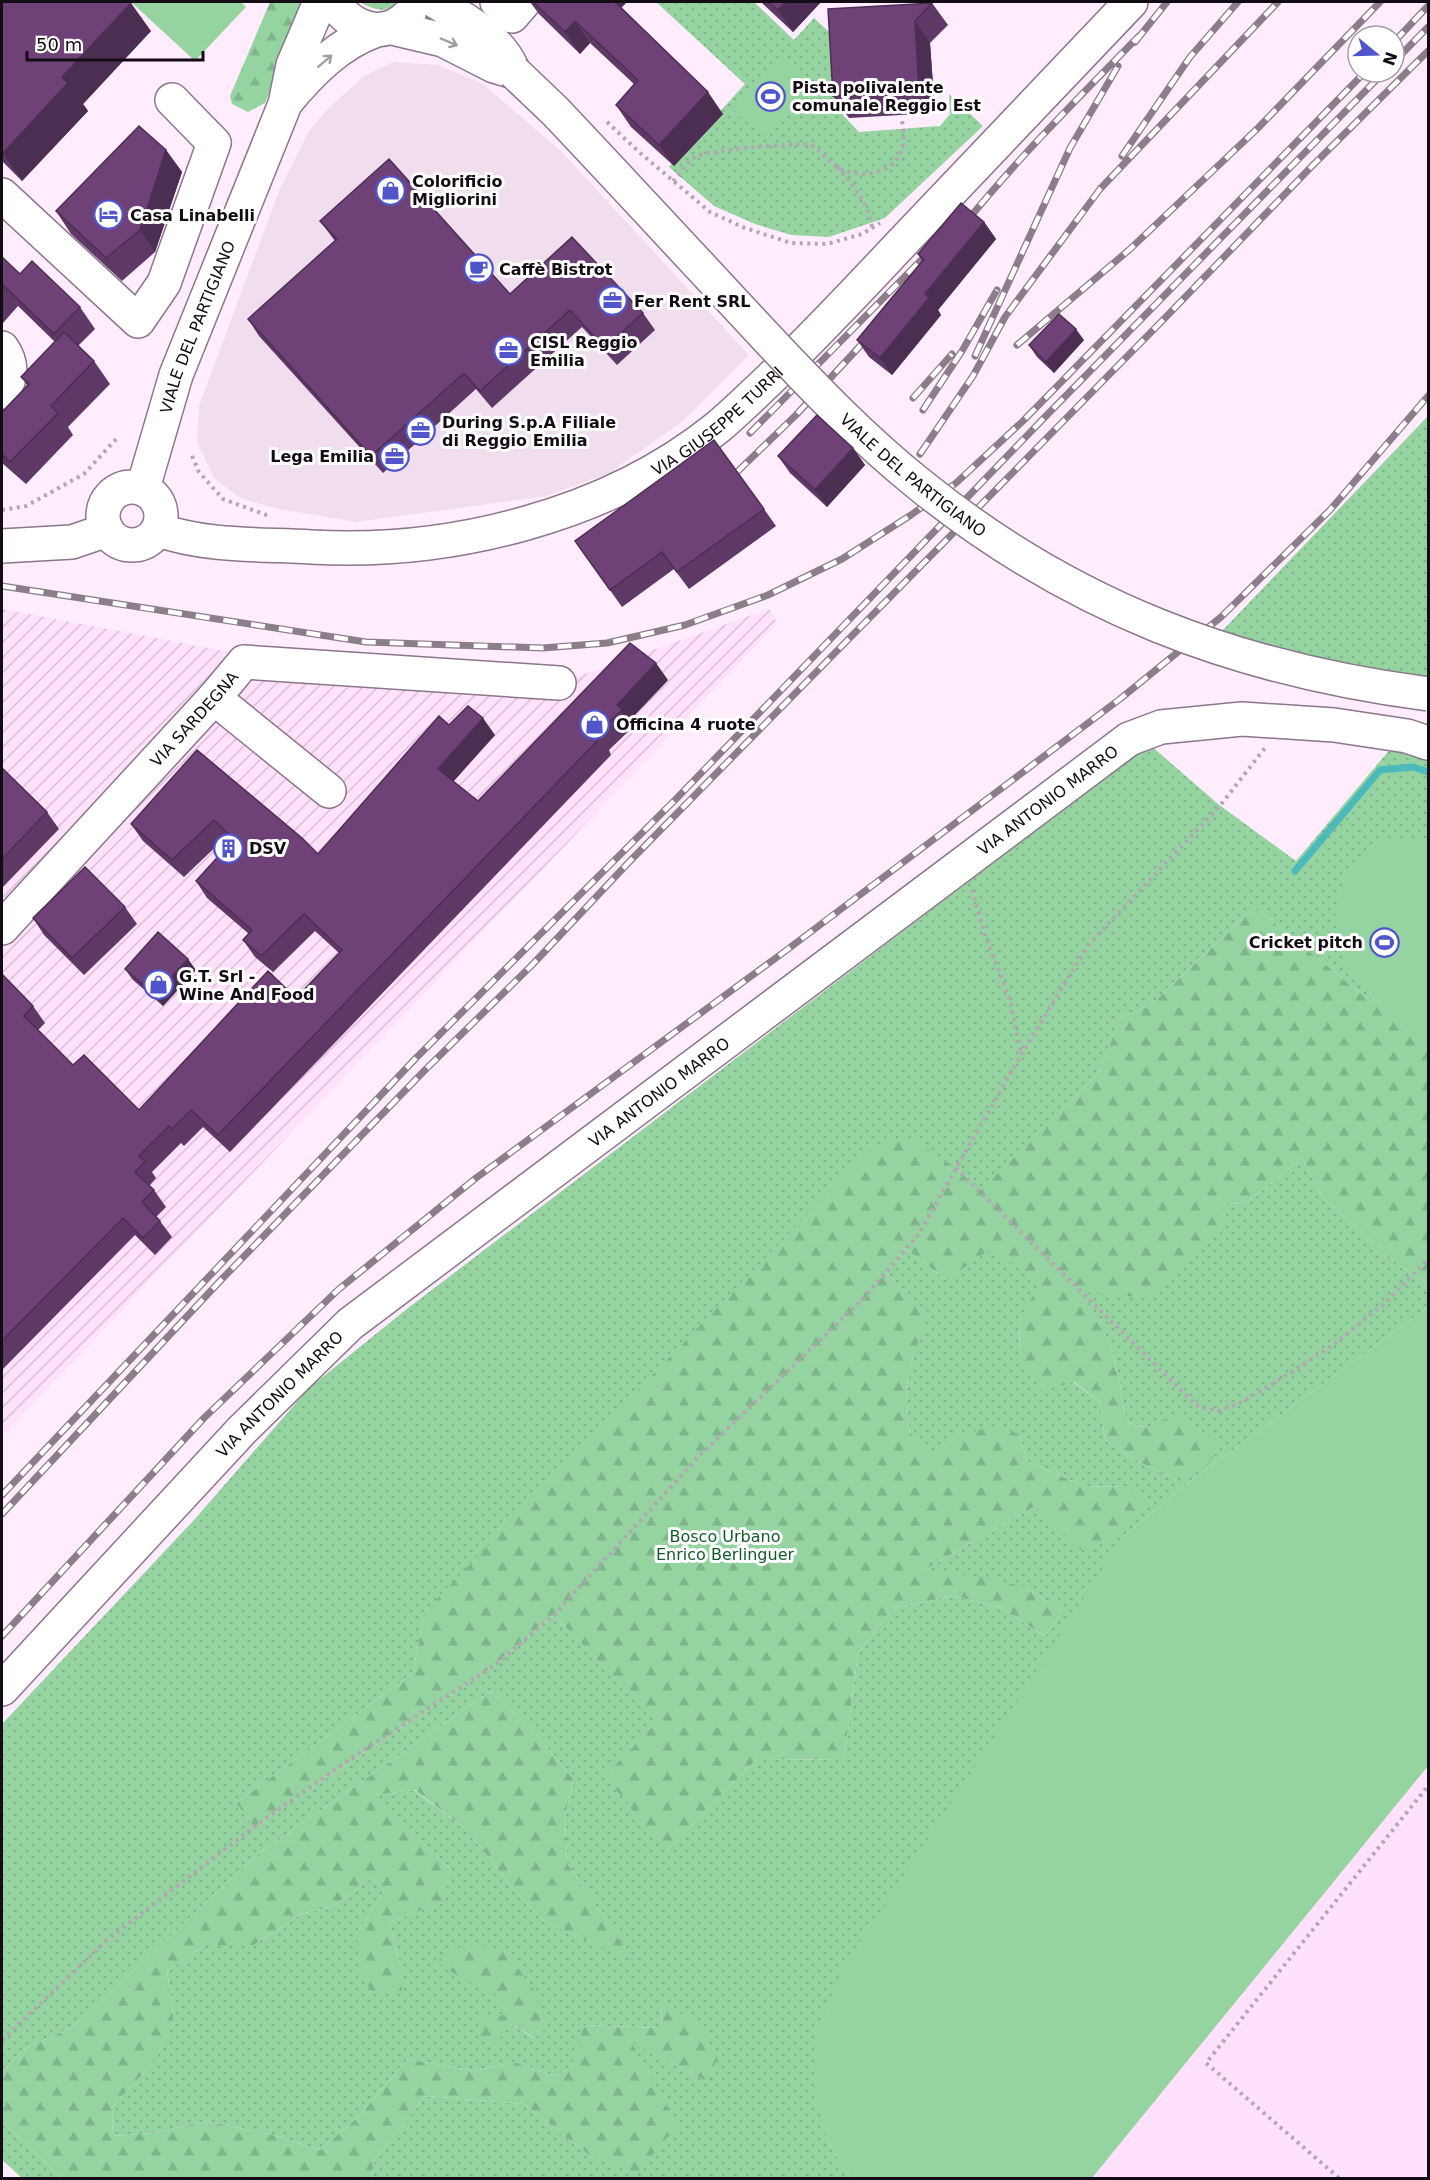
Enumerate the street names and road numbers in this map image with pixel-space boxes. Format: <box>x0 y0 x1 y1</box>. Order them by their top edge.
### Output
street label: VIALE DEL PARTIGIANO <box>156 238 239 416</box>
street label: VIA GIUSEPPE TURRI <box>648 363 787 480</box>
street label: VIALE DEL PARTIGIANO <box>836 410 990 541</box>
street label: VIA SARDEGNA <box>147 667 242 771</box>
street label: VIA ANTONIO MARRO <box>974 741 1122 859</box>
street label: VIA ANTONIO MARRO <box>585 1033 733 1151</box>
street label: VIA ANTONIO MARRO <box>213 1327 347 1461</box>

